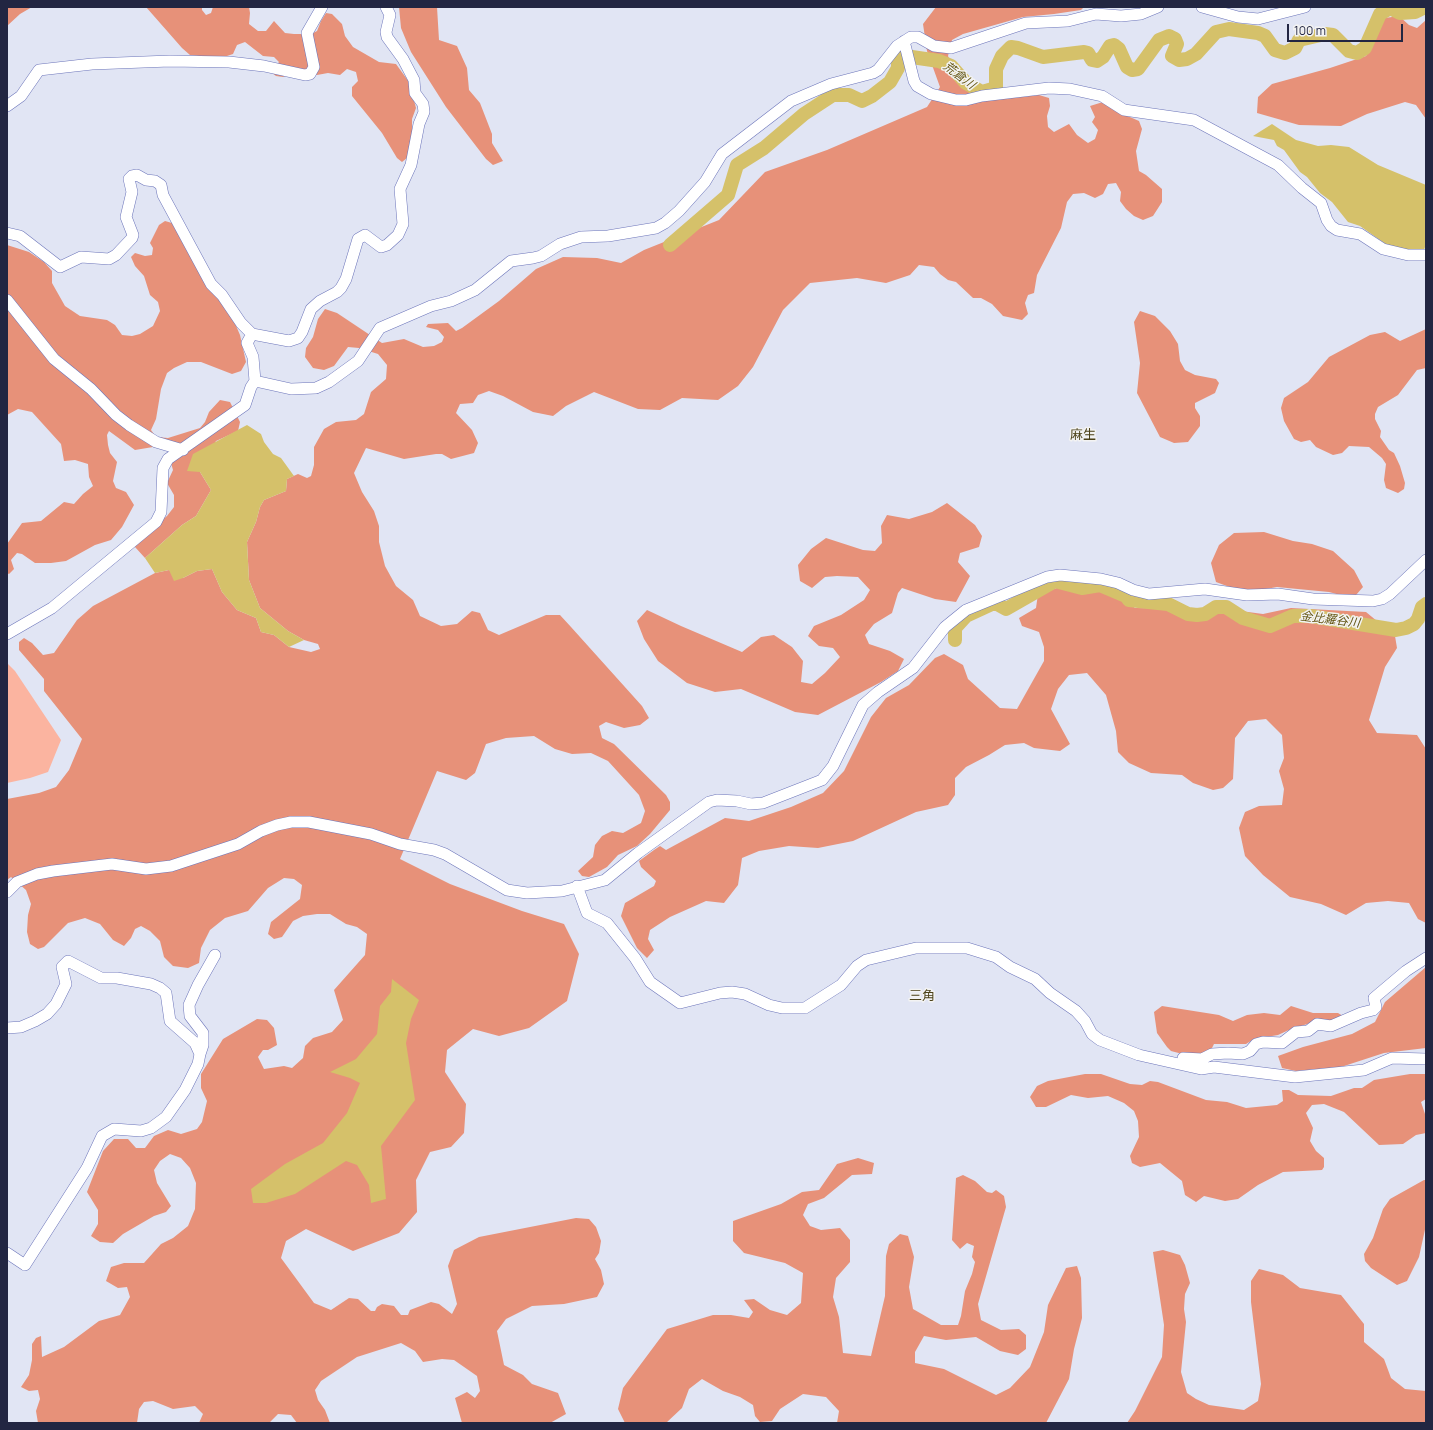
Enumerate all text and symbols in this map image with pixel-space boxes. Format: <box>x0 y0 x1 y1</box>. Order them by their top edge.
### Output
scale bar <box>1289 16 1405 42</box>
text: 100 m <box>1294 22 1326 39</box>
water label: 荒倉川 <box>940 59 978 93</box>
district label: 麻生 <box>1070 427 1096 443</box>
water label: 金比羅谷川 <box>1299 609 1361 631</box>
district label: 三角 <box>909 988 935 1004</box>

